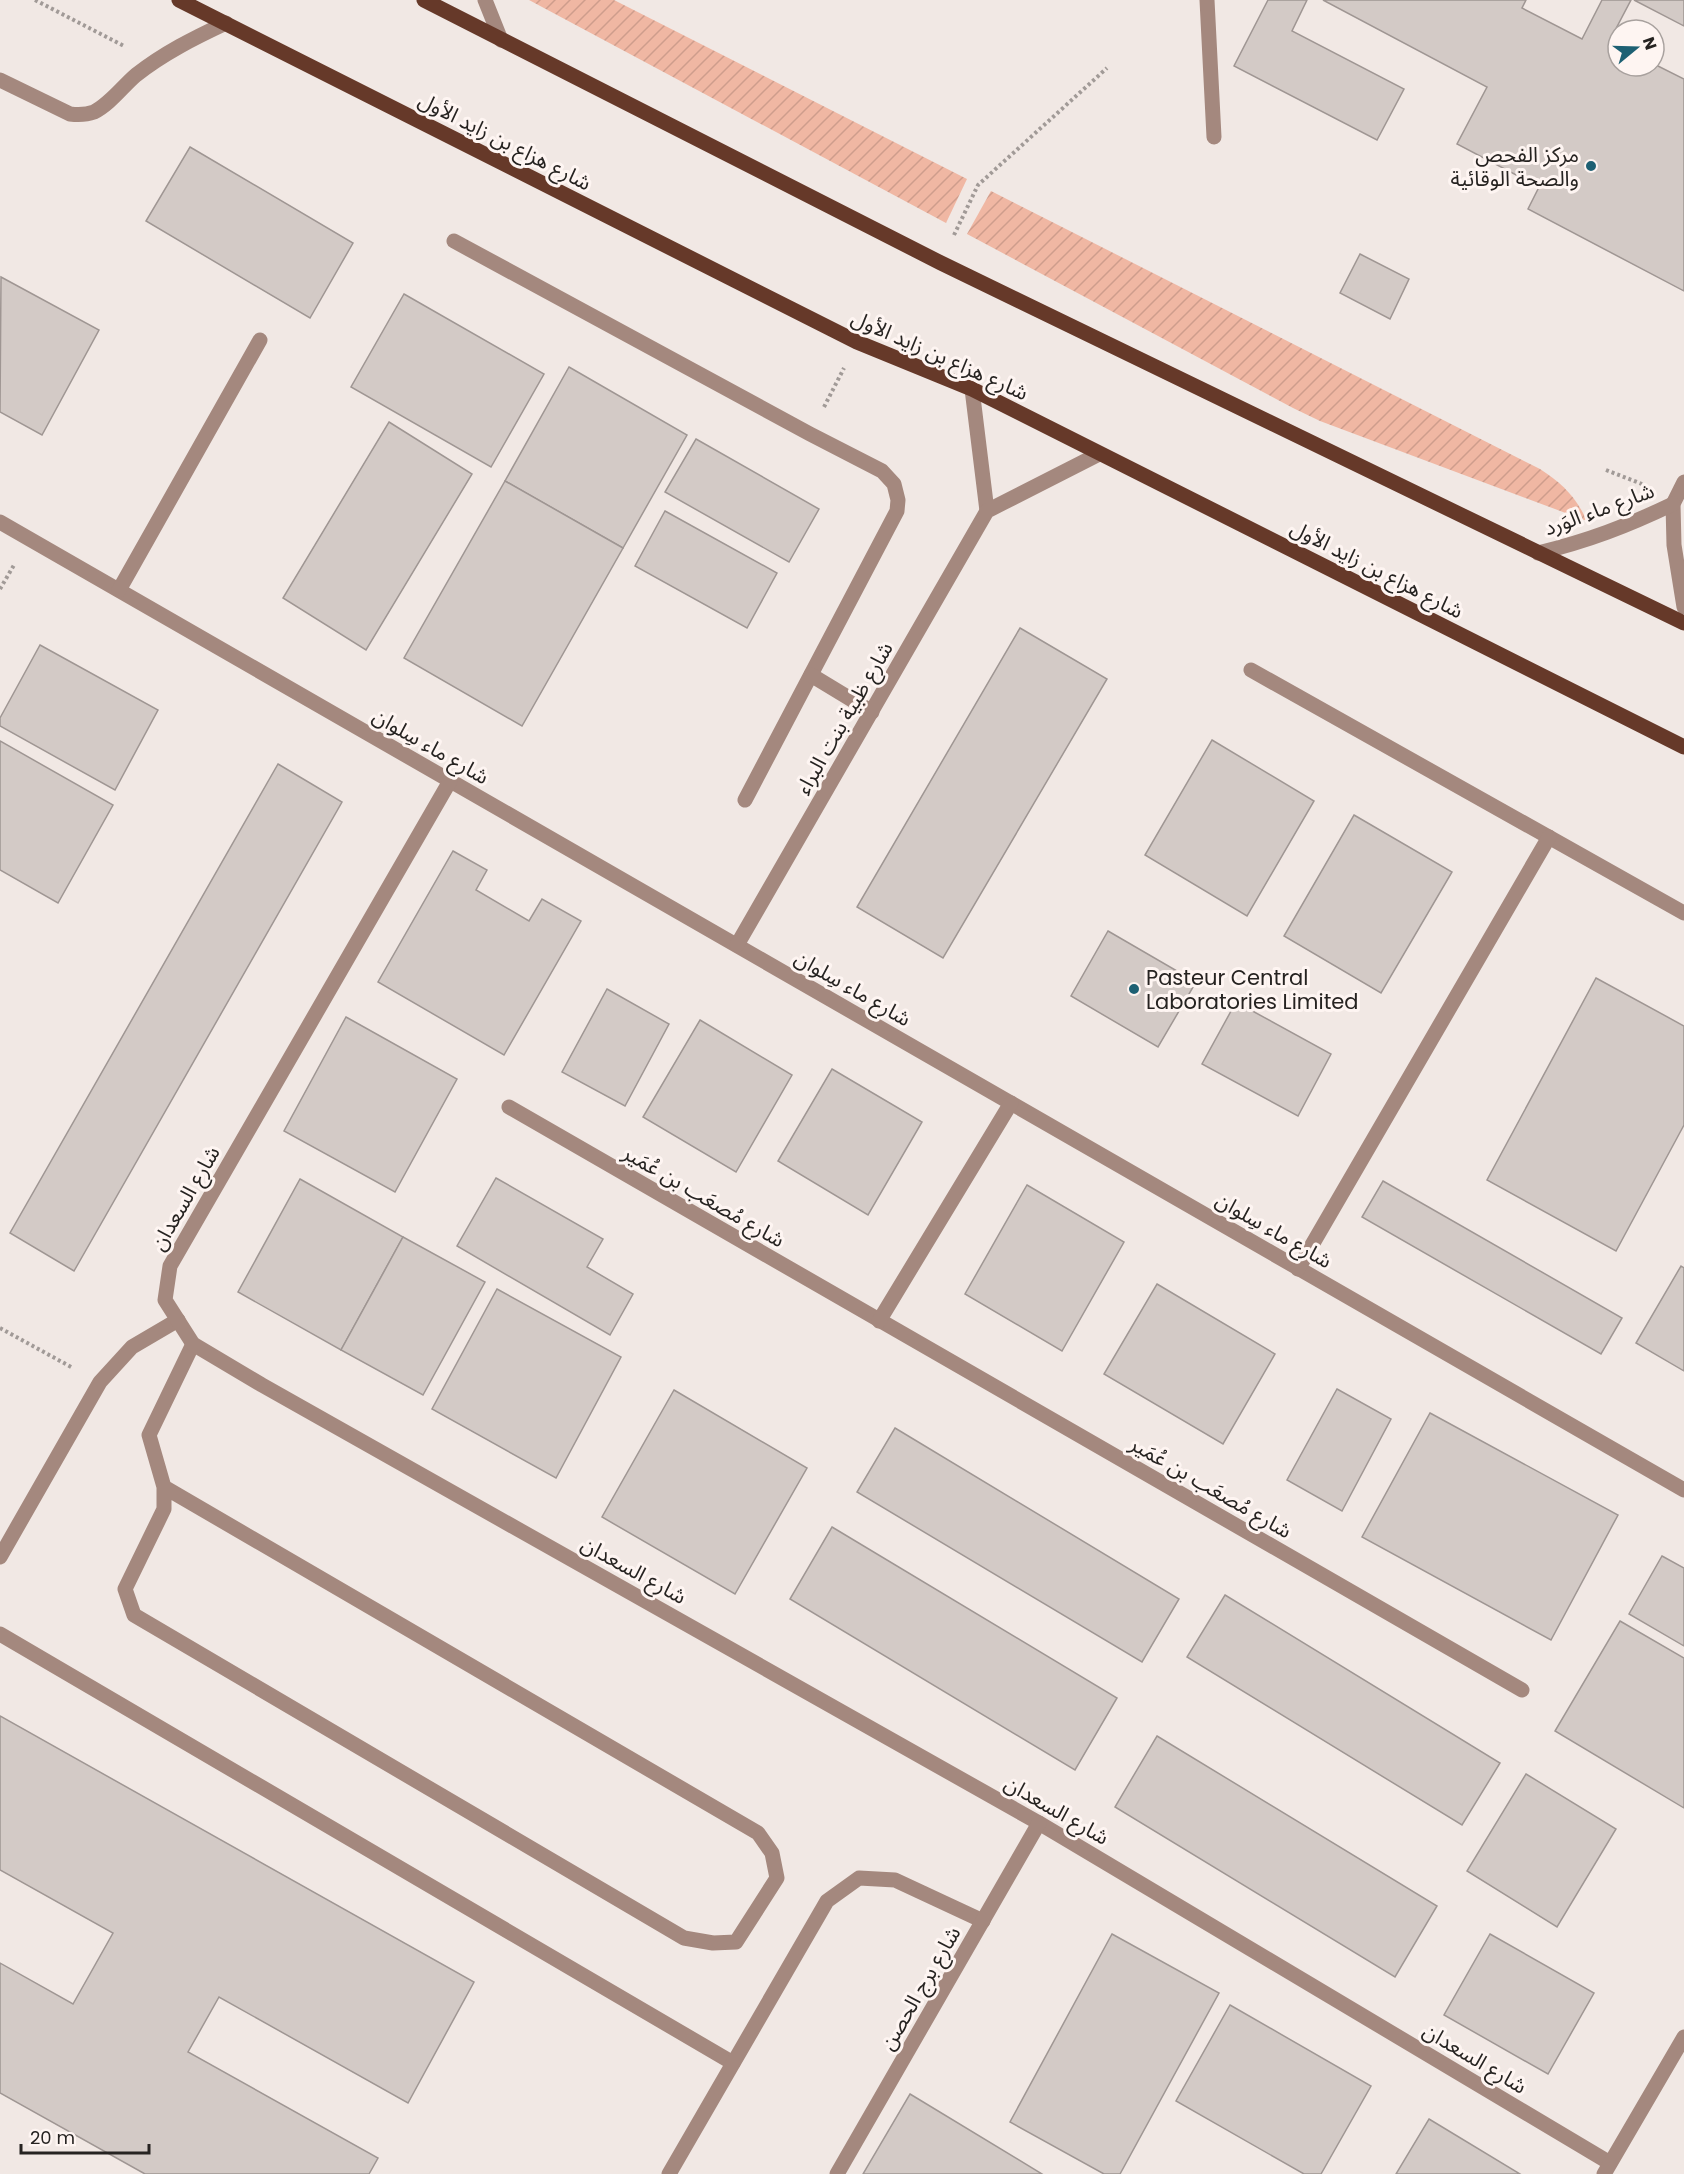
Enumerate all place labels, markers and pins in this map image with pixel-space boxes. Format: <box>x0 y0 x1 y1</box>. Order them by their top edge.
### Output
place label: مركز الفحص والصحة الوقائية <box>1450 140 1579 193</box>
marker: مركز الفحص والصحة الوقائية <box>1584 159 1598 173</box>
place label: Pasteur Central Laboratories Limited <box>1146 963 1359 1016</box>
marker: Pasteur Central Laboratories Limited <box>1127 982 1141 996</box>

